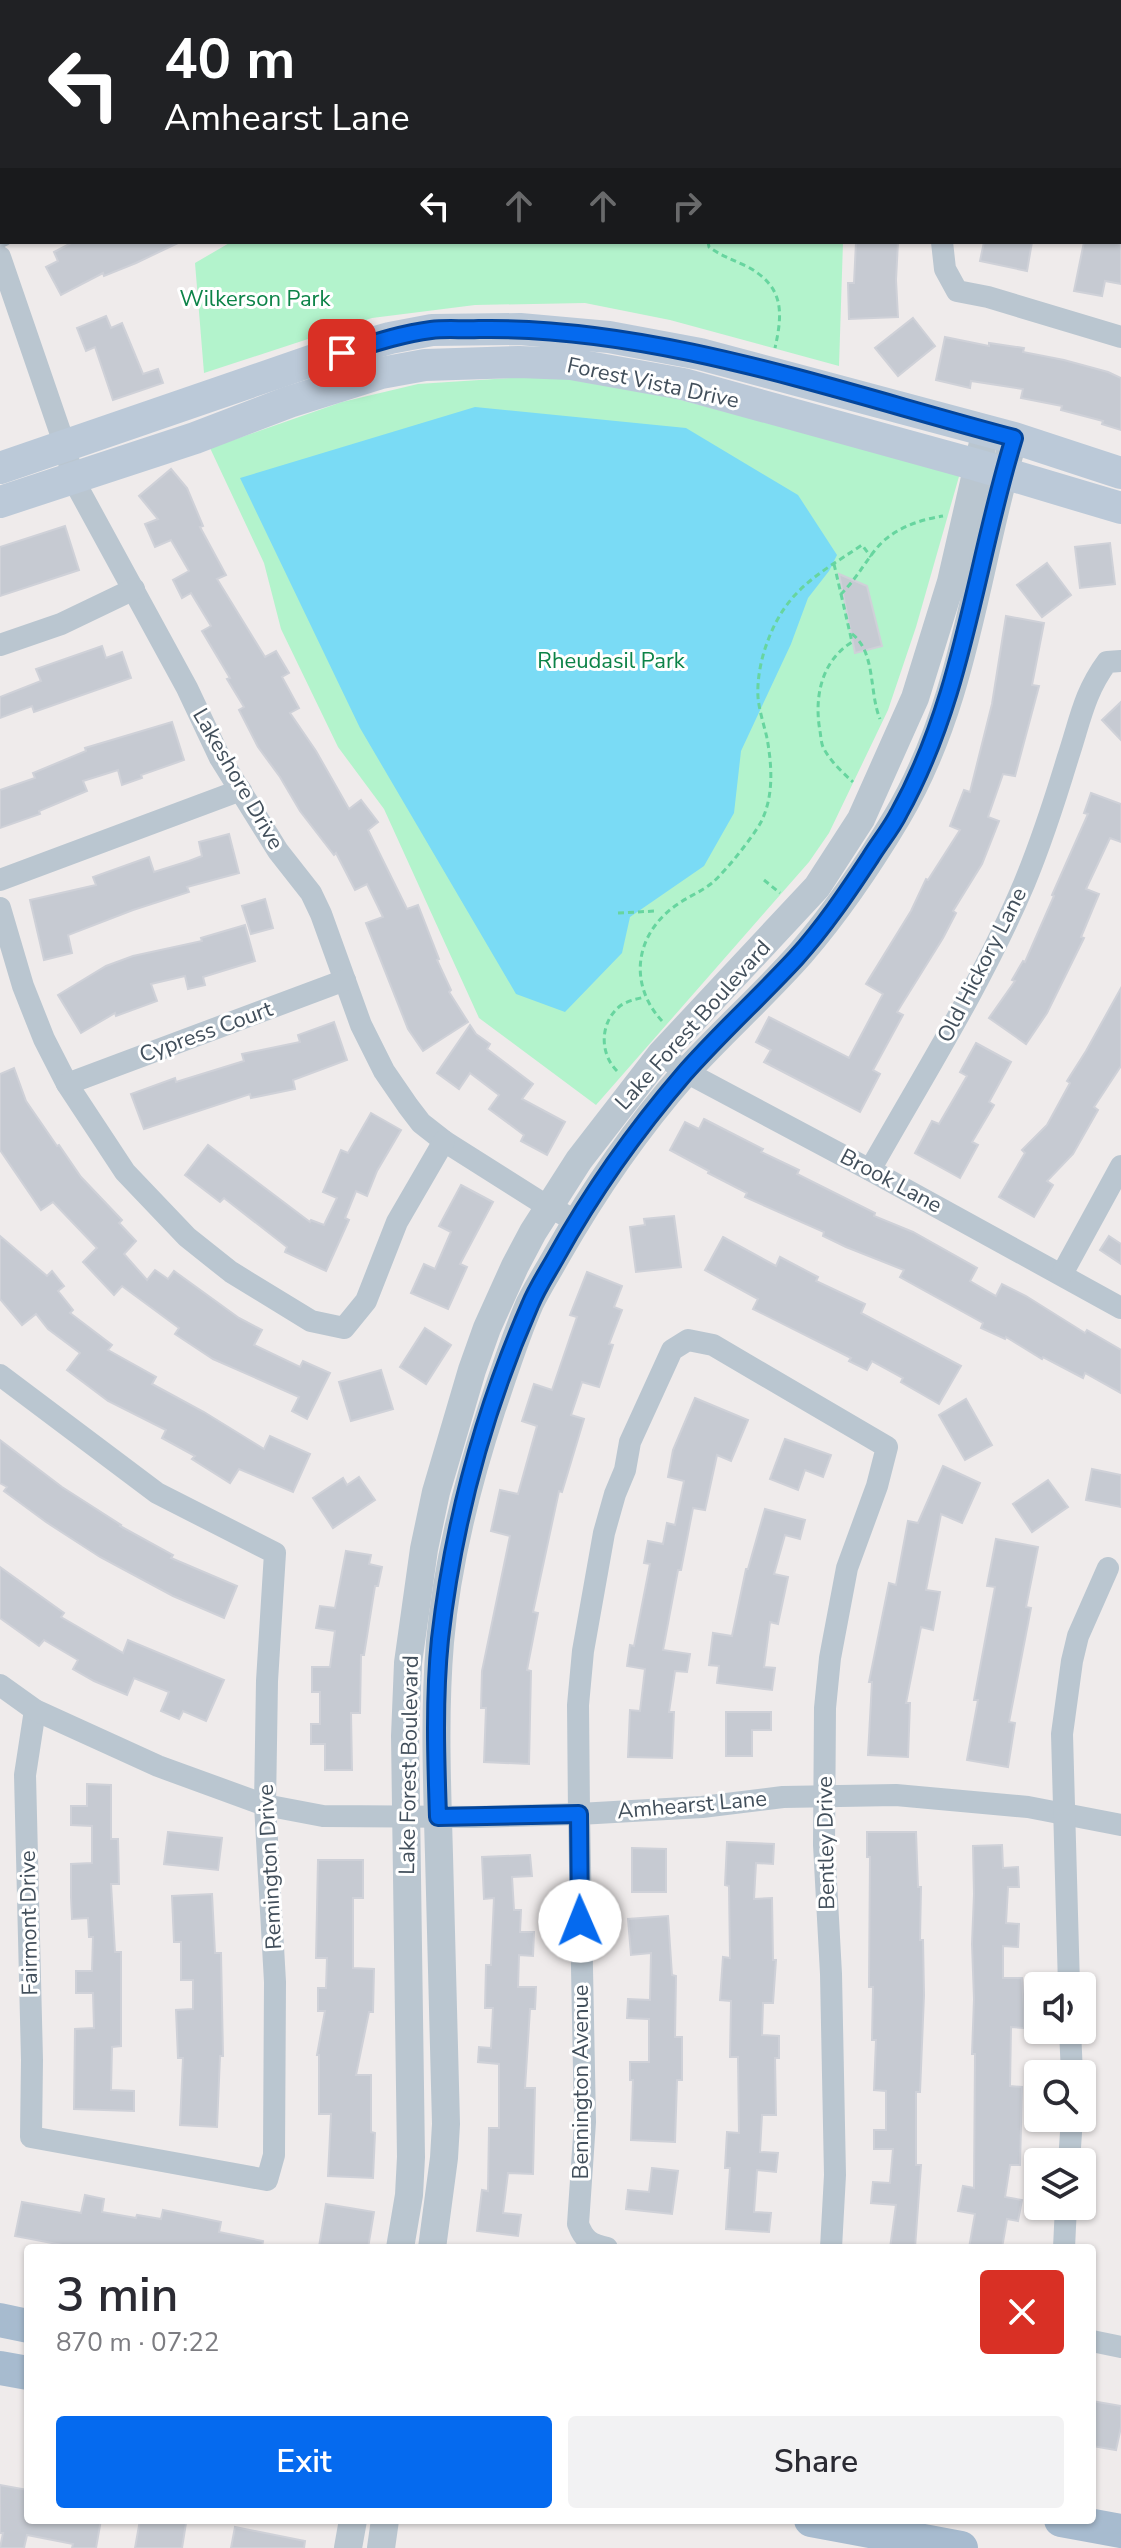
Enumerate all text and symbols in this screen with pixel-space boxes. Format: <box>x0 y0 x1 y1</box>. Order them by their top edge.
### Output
text: 40 m <box>164 21 295 98</box>
icon: left <box>32 32 136 136</box>
text: Amhearst Lane <box>164 94 410 143</box>
icon: left <box>413 184 457 228</box>
icon: ahead <box>497 184 541 228</box>
icon: ahead <box>581 184 625 228</box>
icon: right <box>665 184 709 228</box>
park label: Wilkerson Park <box>180 284 331 314</box>
pin <box>308 319 376 387</box>
icon: arrive <box>320 331 364 375</box>
street label: Forest Vista Drive <box>564 350 742 416</box>
park label: Rheudasil Park <box>537 646 686 676</box>
street label: Lakeshore Drive <box>185 703 291 855</box>
street label: Old Hickory Lane <box>930 882 1034 1048</box>
street label: Lake Forest Boulevard <box>608 933 778 1117</box>
street label: Cypress Court <box>135 994 277 1070</box>
street label: Brook Lane <box>835 1142 947 1220</box>
street label: Lake Forest Boulevard <box>392 1655 426 1875</box>
street label: Bentley Drive <box>810 1776 842 1910</box>
street label: Remington Drive <box>251 1784 289 1950</box>
street label: Amhearst Lane <box>616 1784 768 1826</box>
street label: Fairmont Drive <box>13 1850 45 1996</box>
position arrow <box>538 1879 622 1963</box>
map controls <box>1024 1972 1096 2220</box>
button: sound <box>1024 1972 1096 2044</box>
street label: Bennington Avenue <box>566 1985 596 2179</box>
button: search <box>1024 2060 1096 2132</box>
button: layers <box>1024 2148 1096 2220</box>
text: 3 min <box>56 2262 178 2328</box>
button: close <box>980 2270 1064 2354</box>
text: 870 m · 07:22 <box>56 2325 219 2360</box>
button: Exit <box>56 2416 552 2508</box>
button: Share <box>568 2416 1064 2508</box>

